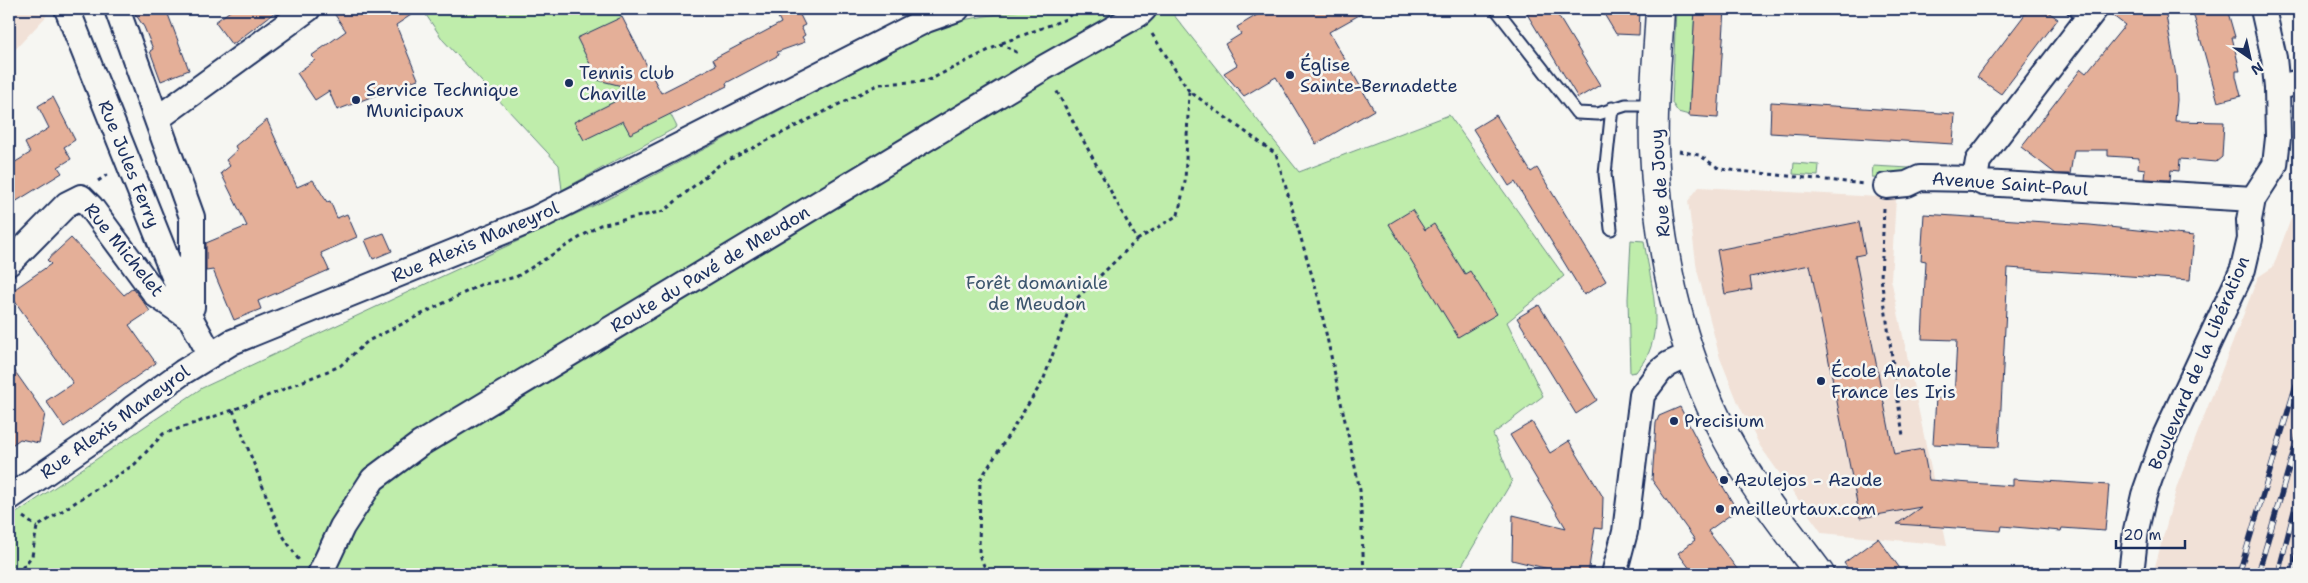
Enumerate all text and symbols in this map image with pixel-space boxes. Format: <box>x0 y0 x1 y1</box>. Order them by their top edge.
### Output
north arrow <box>2226 32 2276 82</box>
place label: Église Sainte-Bernadette <box>1300 53 1458 98</box>
text: N <box>2248 58 2267 79</box>
place label: Tennis club Chaville <box>579 61 674 106</box>
marker: Église Sainte-Bernadette <box>1284 69 1296 81</box>
marker: Tennis club Chaville <box>563 77 575 89</box>
place label: Service Technique Municipaux <box>366 78 519 123</box>
marker: Service Technique Municipaux <box>350 94 362 106</box>
street label: Rue Jules Ferry <box>92 97 166 231</box>
street label: Rue de Jouy <box>1644 128 1676 238</box>
street label: Avenue Saint-Paul <box>1931 167 2089 201</box>
street label: Rue Alexis Maneyrol <box>388 196 563 288</box>
street label: Rue Michelet <box>79 198 169 302</box>
street label: Route du Pavé de Meudon <box>606 200 814 338</box>
street label: Boulevard de la Libération <box>2143 252 2255 474</box>
park label: Forêt domaniale de Meudon <box>966 271 1108 316</box>
street label: Rue Alexis Maneyrol <box>35 359 195 484</box>
place label: École Anatole France les Iris <box>1831 359 1956 404</box>
marker: École Anatole France les Iris <box>1815 375 1827 387</box>
place label: Precisium <box>1684 409 1764 433</box>
marker: Precisium <box>1668 415 1680 427</box>
place label: Azulejos - Azude <box>1734 468 1883 492</box>
marker: Azulejos - Azude <box>1718 474 1730 486</box>
place label: meilleurtaux.com <box>1730 497 1876 521</box>
marker: meilleurtaux.com <box>1714 503 1726 515</box>
scale bar <box>2116 518 2184 550</box>
text: 20 m <box>2123 525 2162 545</box>

